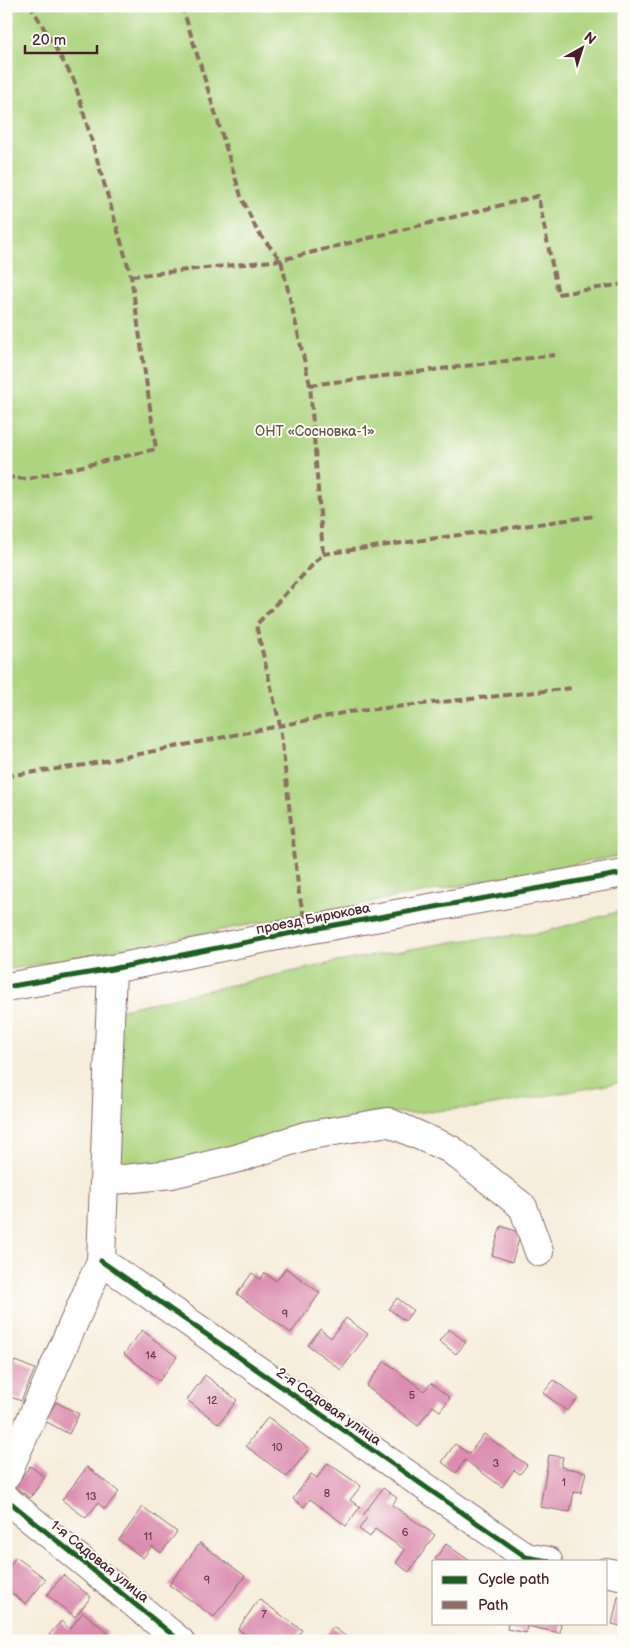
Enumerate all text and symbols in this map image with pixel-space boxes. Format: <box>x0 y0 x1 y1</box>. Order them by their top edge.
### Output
scale bar <box>25 22 98 54</box>
north arrow <box>558 22 608 72</box>
text: N <box>580 28 599 48</box>
text: 20 m <box>32 31 66 50</box>
park label: ОНТ «Сосновка-1» <box>255 423 375 440</box>
street label: проезд Бирюкова <box>254 899 372 938</box>
house number: 9 <box>282 1308 288 1321</box>
house number: 14 <box>146 1349 157 1362</box>
street label: 2-я Садовая улица <box>273 1364 385 1449</box>
house number: 5 <box>409 1389 415 1402</box>
house number: 12 <box>207 1394 218 1407</box>
house number: 10 <box>272 1441 283 1454</box>
house number: 3 <box>493 1457 500 1470</box>
house number: 1 <box>562 1476 566 1489</box>
house number: 8 <box>324 1487 330 1500</box>
house number: 13 <box>85 1490 97 1503</box>
street label: 1-я Садовая улица <box>47 1517 153 1607</box>
house number: 6 <box>402 1526 409 1539</box>
house number: 11 <box>144 1530 152 1543</box>
legend <box>432 1560 608 1624</box>
text: Cycle path <box>478 1570 549 1589</box>
house number: 9 <box>204 1574 210 1587</box>
text: Path <box>478 1596 508 1615</box>
house number: 7 <box>261 1608 267 1621</box>

